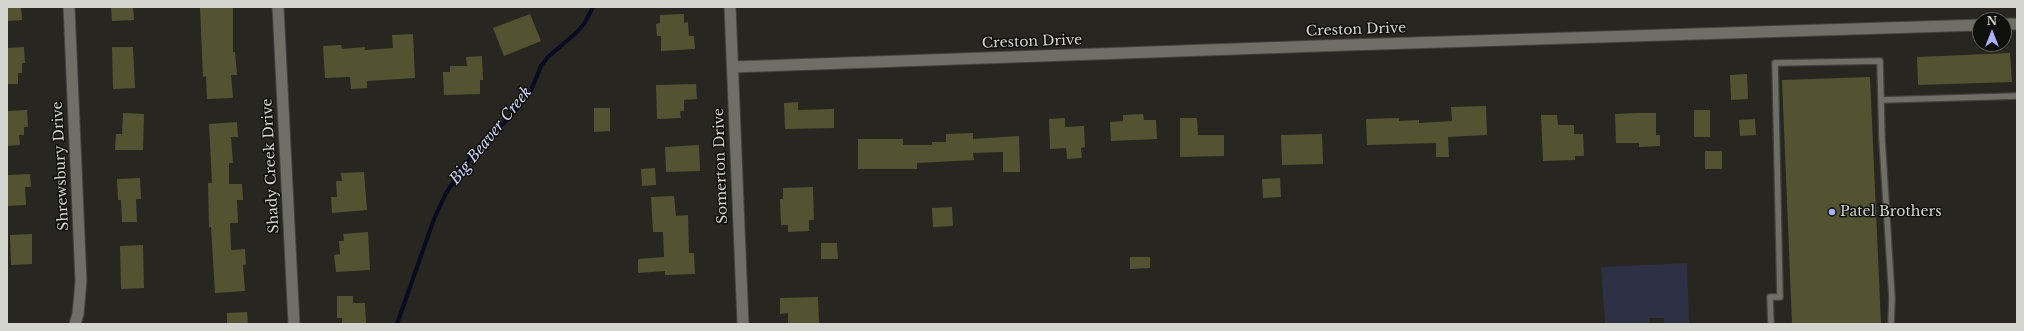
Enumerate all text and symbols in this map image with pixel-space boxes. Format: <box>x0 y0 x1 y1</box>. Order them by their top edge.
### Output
north arrow <box>1972 12 2012 52</box>
text: N <box>1987 14 1997 28</box>
street label: Creston Drive <box>1306 20 1406 40</box>
street label: Creston Drive <box>982 32 1082 52</box>
water label: Big Beaver Creek <box>446 84 536 188</box>
street label: Shady Creek Drive <box>259 98 283 234</box>
street label: Shrewsbury Drive <box>49 101 73 231</box>
street label: Somerton Drive <box>711 108 731 224</box>
place label: Patel Brothers <box>1840 204 1941 220</box>
marker: Patel Brothers <box>1827 207 1837 217</box>

